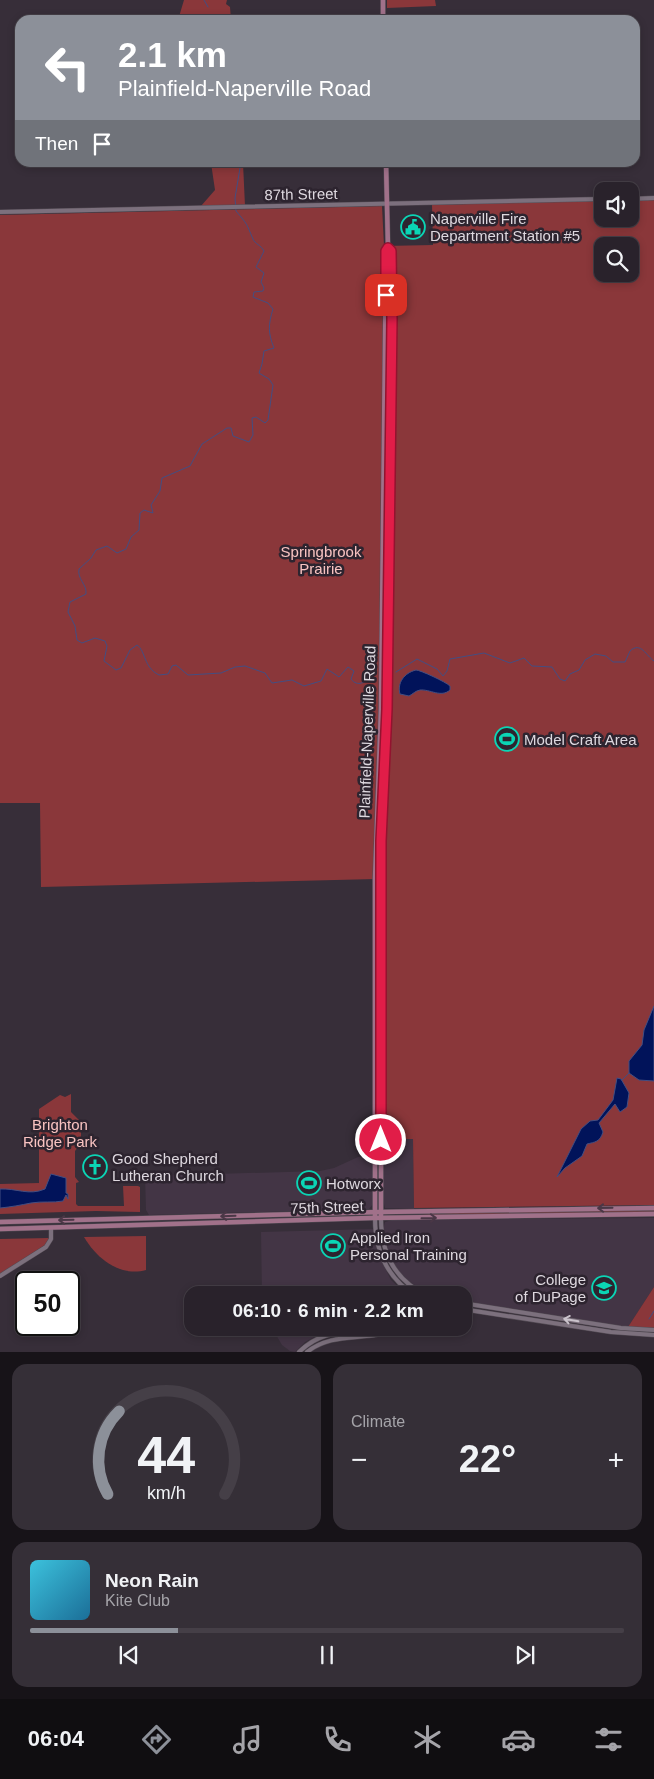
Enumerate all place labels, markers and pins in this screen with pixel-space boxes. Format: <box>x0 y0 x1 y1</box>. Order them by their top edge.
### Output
place label: Naperville Fire Department Station #5 <box>430 210 580 244</box>
public building icon: Naperville Fire Department Station #5 <box>400 214 426 240</box>
pin <box>365 274 407 316</box>
sports icon: Model Craft Area <box>494 726 520 752</box>
place label: Model Craft Area <box>524 731 637 748</box>
place label: Good Shepherd Lutheran Church <box>112 1150 224 1184</box>
church icon: Good Shepherd Lutheran Church <box>82 1154 108 1180</box>
sports icon: Hotworx <box>296 1170 322 1196</box>
place label: Hotworx <box>326 1175 382 1192</box>
place label: Applied Iron Personal Training <box>350 1229 467 1263</box>
sports icon: Applied Iron Personal Training <box>320 1233 346 1259</box>
place label: College of DuPage <box>515 1271 586 1305</box>
school or university icon: College of DuPage <box>591 1275 617 1301</box>

